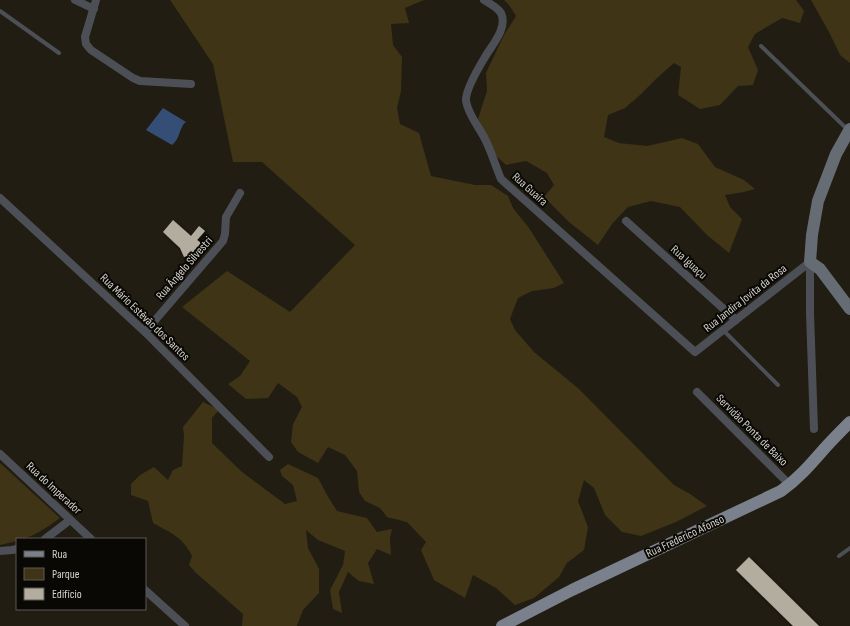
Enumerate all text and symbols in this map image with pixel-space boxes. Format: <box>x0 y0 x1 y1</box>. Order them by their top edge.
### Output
street label: Rua Guaíra <box>509 169 551 210</box>
street label: Rua Ângelo Silvestri <box>153 234 216 303</box>
street label: Rua Iguaçu <box>667 242 710 283</box>
street label: Rua Jandira Jovita da Rosa <box>701 261 790 336</box>
street label: Rua Mário Estêvão dos Santos <box>97 271 193 364</box>
street label: Servidão Ponta de Baixo <box>713 391 791 469</box>
street label: Rua do Imperador <box>23 459 85 518</box>
street label: Rua Frederico Afonso <box>644 512 727 561</box>
legend <box>16 538 146 610</box>
text: Rua <box>52 547 68 562</box>
text: Parque <box>52 567 80 582</box>
text: Edifício <box>52 587 82 602</box>

